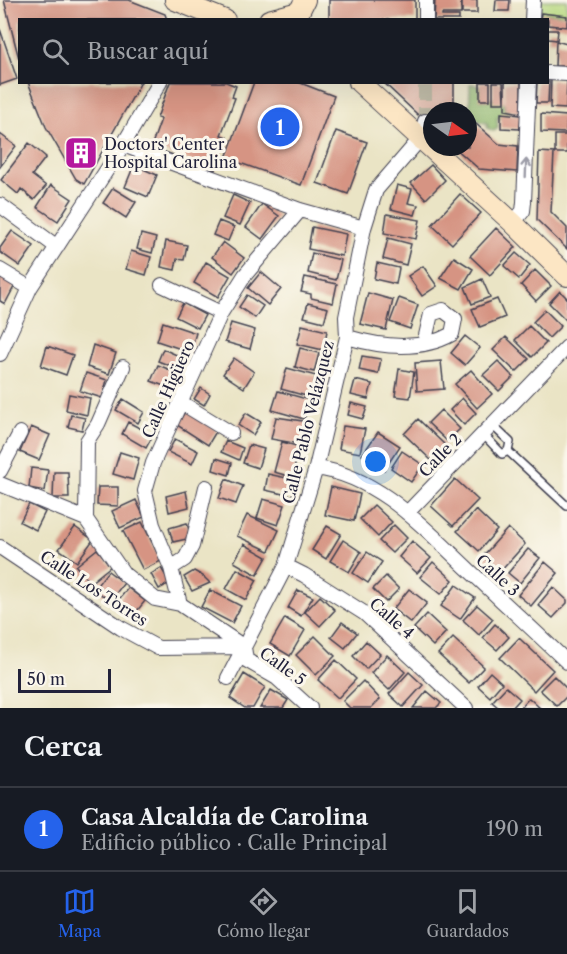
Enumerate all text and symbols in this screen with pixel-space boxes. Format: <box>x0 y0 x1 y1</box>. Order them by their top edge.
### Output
search box <box>18 18 549 84</box>
icon: search <box>39 35 72 68</box>
text: Buscar aquí <box>87 38 209 65</box>
north arrow <box>423 102 477 156</box>
pin: 1 <box>260 104 300 150</box>
place label: Doctors' Center Hospital Carolina <box>104 134 238 172</box>
building icon: Doctors' Center Hospital Carolina <box>63 135 99 171</box>
one-way arrow <box>520 158 531 178</box>
street label: Calle Higüero <box>137 337 199 441</box>
street label: Calle Pablo Velázquez <box>278 338 338 506</box>
street label: Calle 2 <box>414 429 466 481</box>
your location <box>361 447 390 476</box>
street label: Calle Los Torres <box>37 546 151 630</box>
street label: Calle 3 <box>472 550 524 600</box>
street label: Calle 4 <box>366 593 418 643</box>
street label: Calle 5 <box>256 643 310 689</box>
scale bar <box>18 666 111 694</box>
text: 50 m <box>27 669 65 689</box>
text: Cerca <box>24 731 102 763</box>
text: Casa Alcaldía de Carolina <box>81 804 368 831</box>
text: 1 <box>39 817 48 841</box>
text: 190 m <box>486 817 543 841</box>
text: Edificio público · Calle Principal <box>81 831 387 855</box>
tab: Mapa <box>58 885 101 941</box>
tab: Cómo llegar <box>217 885 310 941</box>
tab: Guardados <box>426 885 509 941</box>

